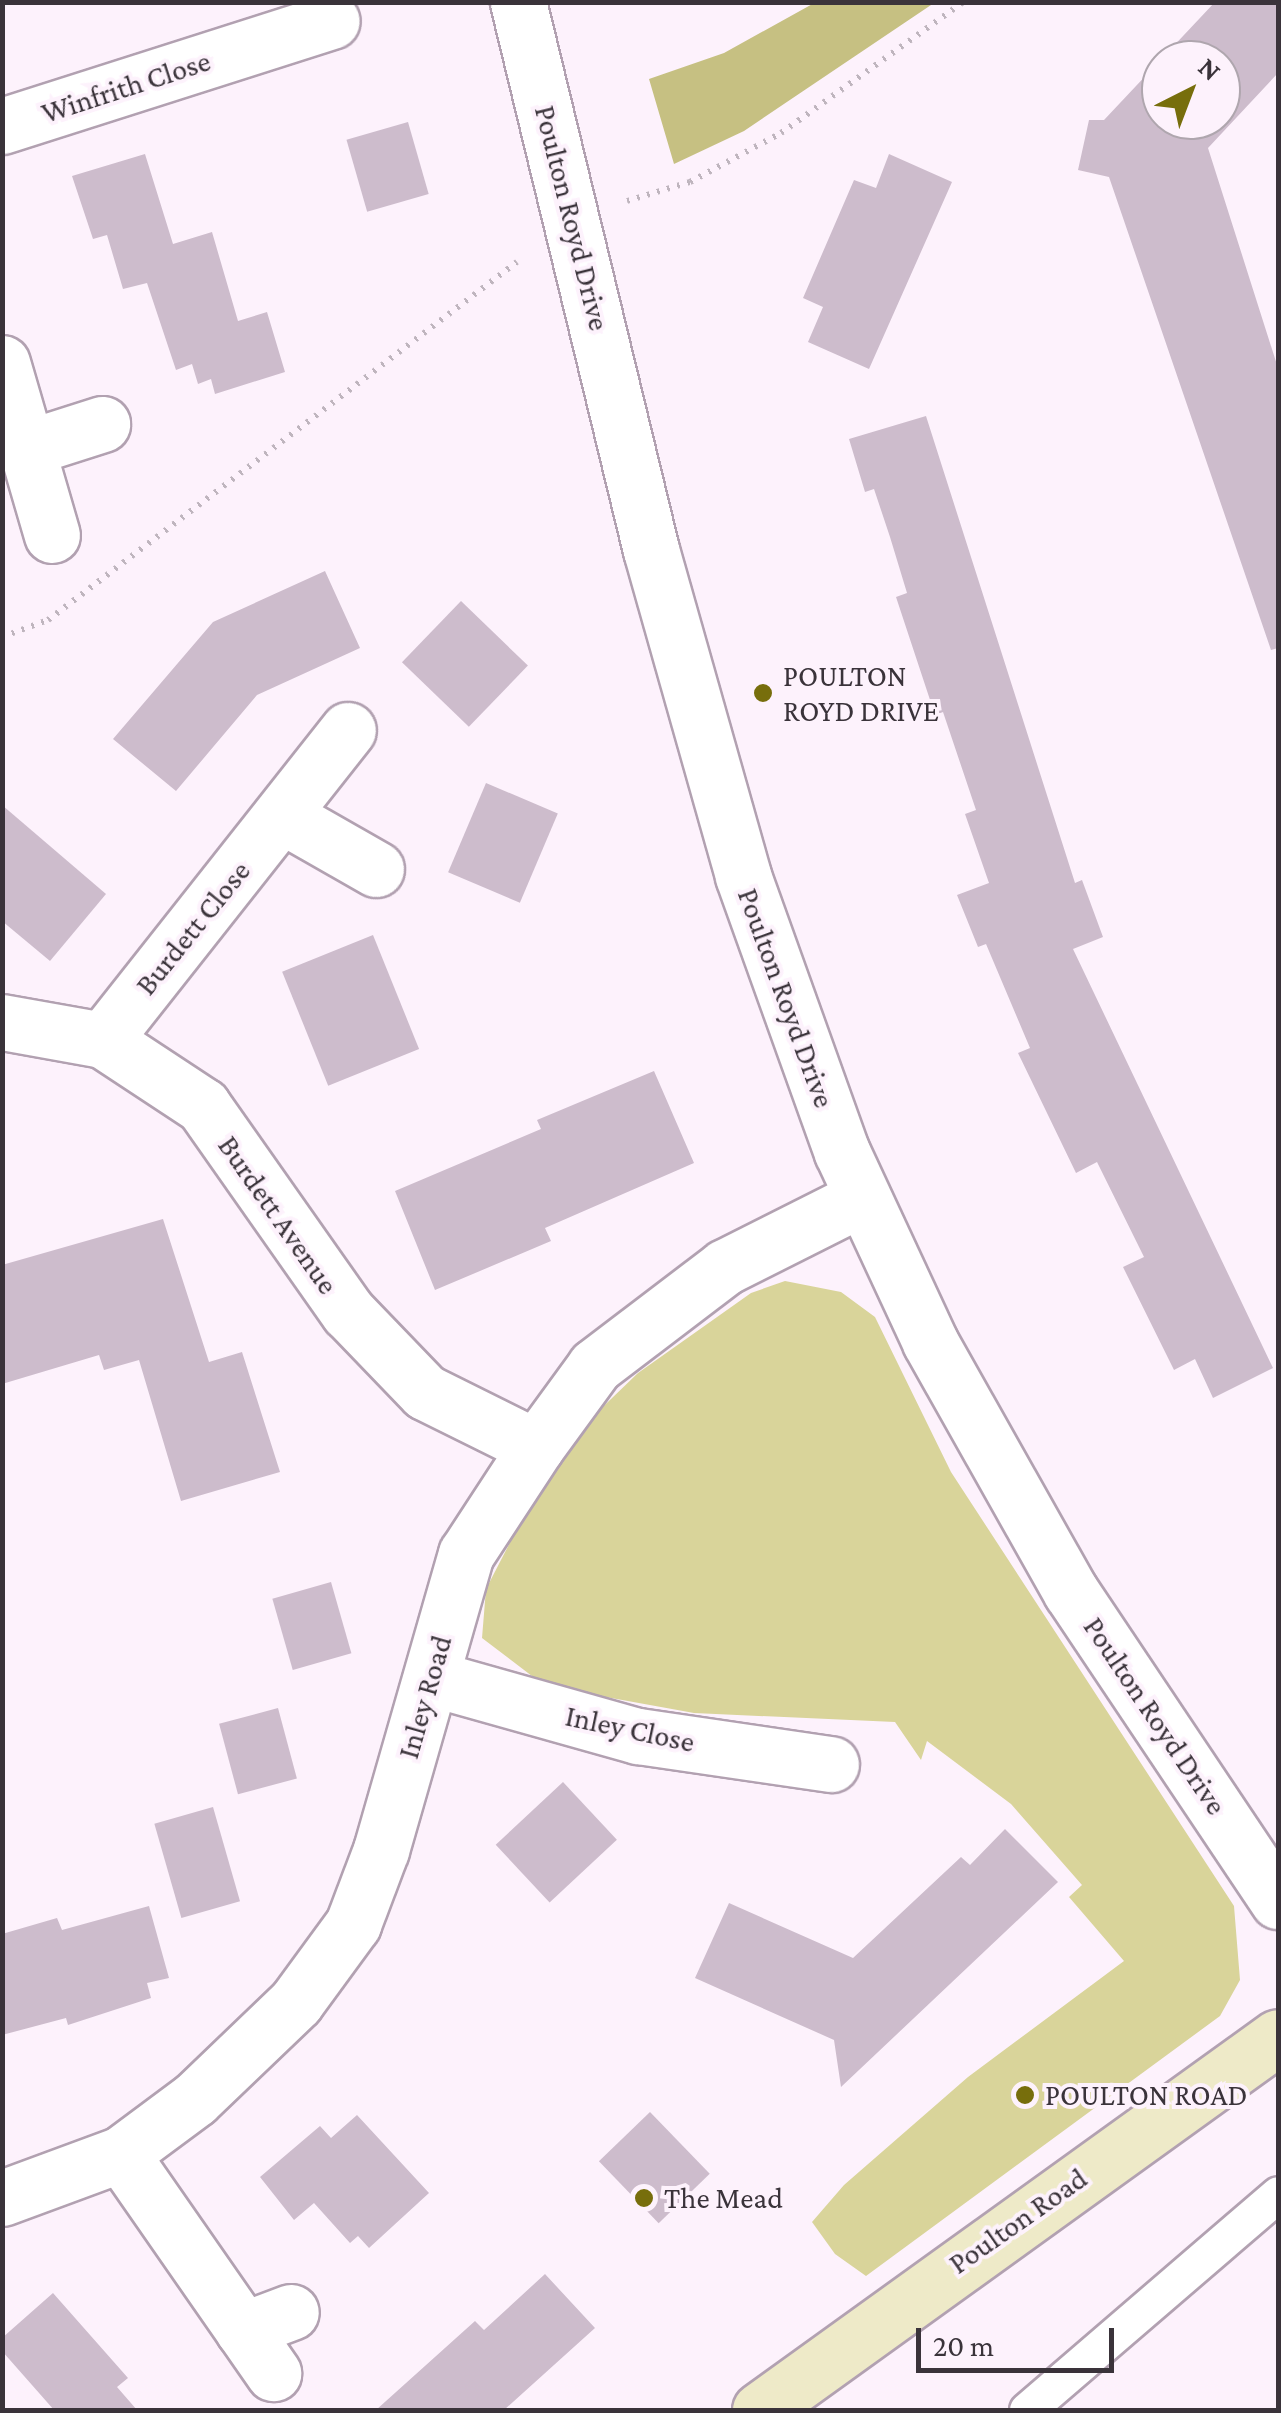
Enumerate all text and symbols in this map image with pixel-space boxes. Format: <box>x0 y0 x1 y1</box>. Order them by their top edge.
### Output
north arrow <box>1141 40 1241 140</box>
street label: Winfrith Close <box>37 43 215 131</box>
text: N <box>1193 51 1228 87</box>
street label: Poulton Royd Drive <box>527 102 617 334</box>
place label: POULTON ROYD DRIVE <box>783 658 939 728</box>
marker: POULTON ROYD DRIVE <box>752 682 774 704</box>
street label: Burdett Close <box>128 854 258 1002</box>
street label: Poulton Royd Drive <box>730 883 842 1113</box>
street label: Burdett Avenue <box>210 1129 346 1301</box>
street label: Poulton Royd Drive <box>1076 1610 1234 1822</box>
street label: Inley Road <box>390 1631 460 1763</box>
street label: Inley Close <box>562 1698 698 1760</box>
place label: POULTON ROAD <box>1045 2077 1248 2113</box>
marker: POULTON ROAD <box>1014 2084 1036 2106</box>
street label: Poulton Road <box>942 2160 1094 2282</box>
place label: The Mead <box>664 2180 783 2216</box>
marker: The Mead <box>633 2187 655 2209</box>
scale bar <box>921 2308 1118 2370</box>
text: 20 m <box>933 2329 994 2362</box>

